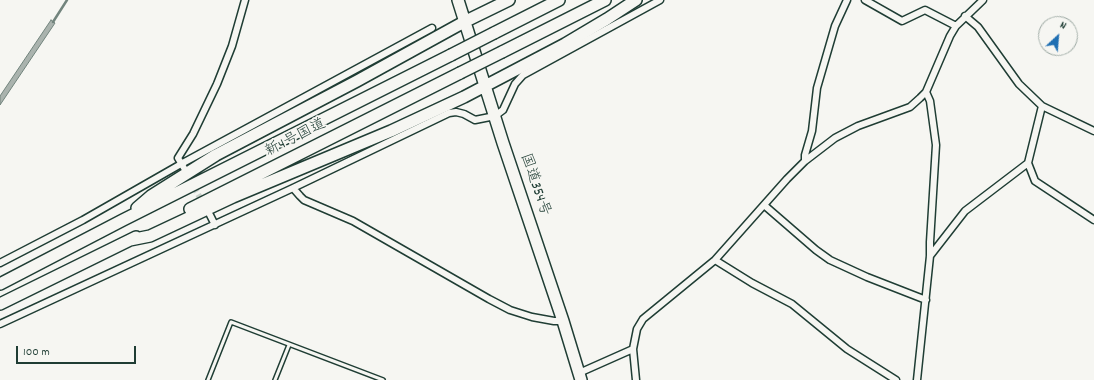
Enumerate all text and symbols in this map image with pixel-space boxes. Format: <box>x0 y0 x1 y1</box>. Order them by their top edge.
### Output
north arrow <box>1038 16 1078 56</box>
text: N <box>1057 18 1069 34</box>
street label: 新4号国道 <box>262 116 330 162</box>
street label: 国道354号 <box>515 151 553 219</box>
scale bar <box>18 338 138 364</box>
text: 100 m <box>23 344 50 361</box>

